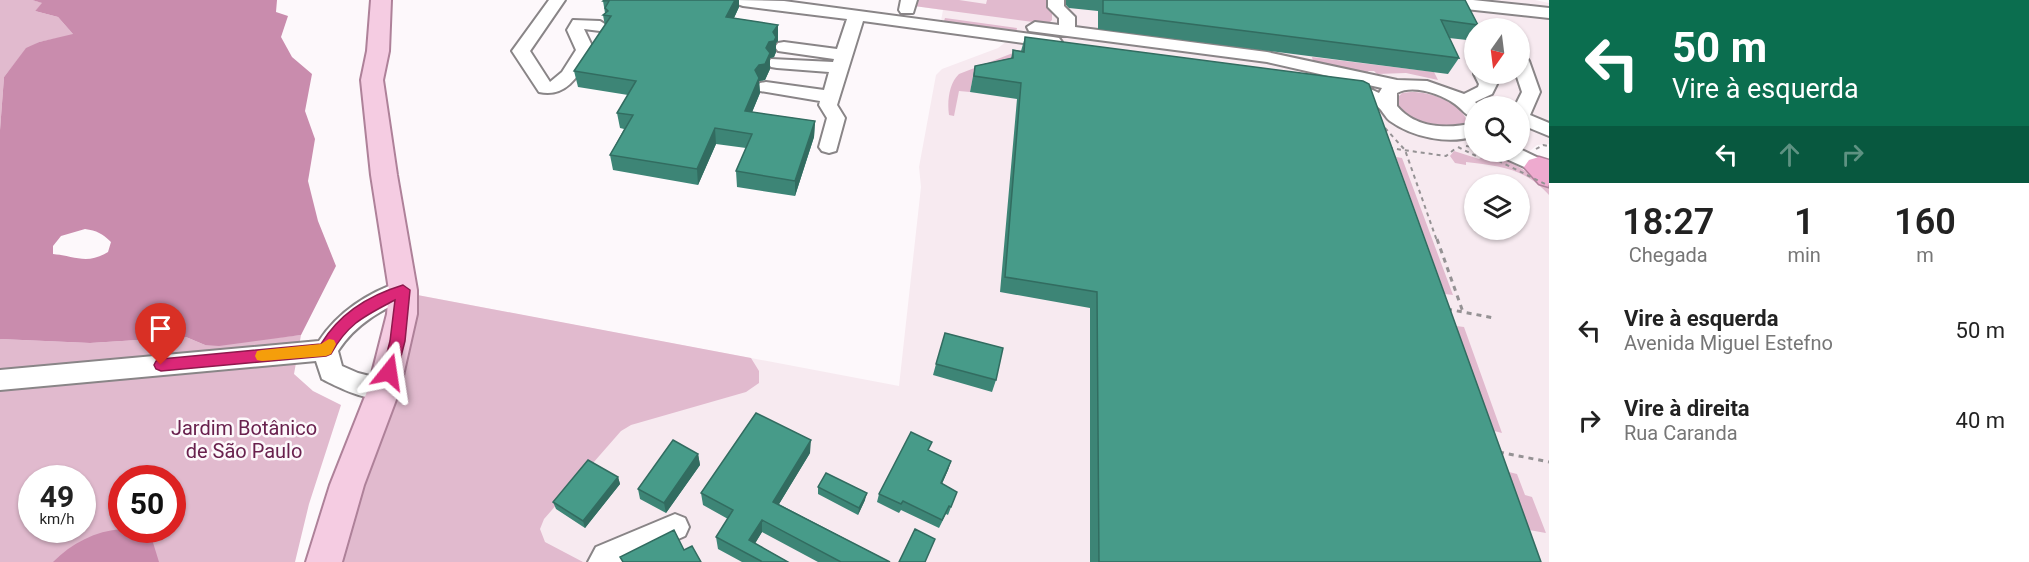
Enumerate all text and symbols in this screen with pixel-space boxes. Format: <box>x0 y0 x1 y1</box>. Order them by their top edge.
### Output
north arrow <box>1464 18 1530 84</box>
map controls <box>1464 18 1530 240</box>
text: 50 m <box>1672 23 1767 72</box>
icon: left <box>1573 24 1651 102</box>
text: Vire à esquerda <box>1672 73 1859 105</box>
button: search <box>1464 96 1530 162</box>
icon: left <box>1710 138 1743 171</box>
icon: ahead <box>1773 138 1806 171</box>
icon: right <box>1836 138 1869 171</box>
button: layers <box>1464 174 1530 240</box>
text: 18:27 <box>1622 201 1714 243</box>
text: 1 <box>1794 201 1814 243</box>
text: 160 <box>1894 201 1956 243</box>
text: Chegada <box>1629 243 1708 267</box>
text: min <box>1787 243 1821 267</box>
text: m <box>1916 243 1934 267</box>
pin <box>135 303 186 365</box>
text: Vire à esquerda <box>1624 306 1778 331</box>
icon: arrive <box>144 312 177 345</box>
icon: left <box>1573 314 1606 347</box>
text: 50 m <box>1956 318 2005 343</box>
text: Avenida Miguel Estefno <box>1624 331 1833 355</box>
position arrow <box>357 340 421 404</box>
text: Vire à direita <box>1624 396 1750 421</box>
icon: right <box>1573 404 1606 437</box>
text: 40 m <box>1956 408 2005 433</box>
park label: Jardim Botânico de São Paulo <box>171 416 317 463</box>
text: Rua Caranda <box>1624 421 1738 445</box>
speed limit sign: 50 <box>108 465 186 543</box>
text: 49 <box>40 479 74 514</box>
text: km/h <box>39 510 75 528</box>

